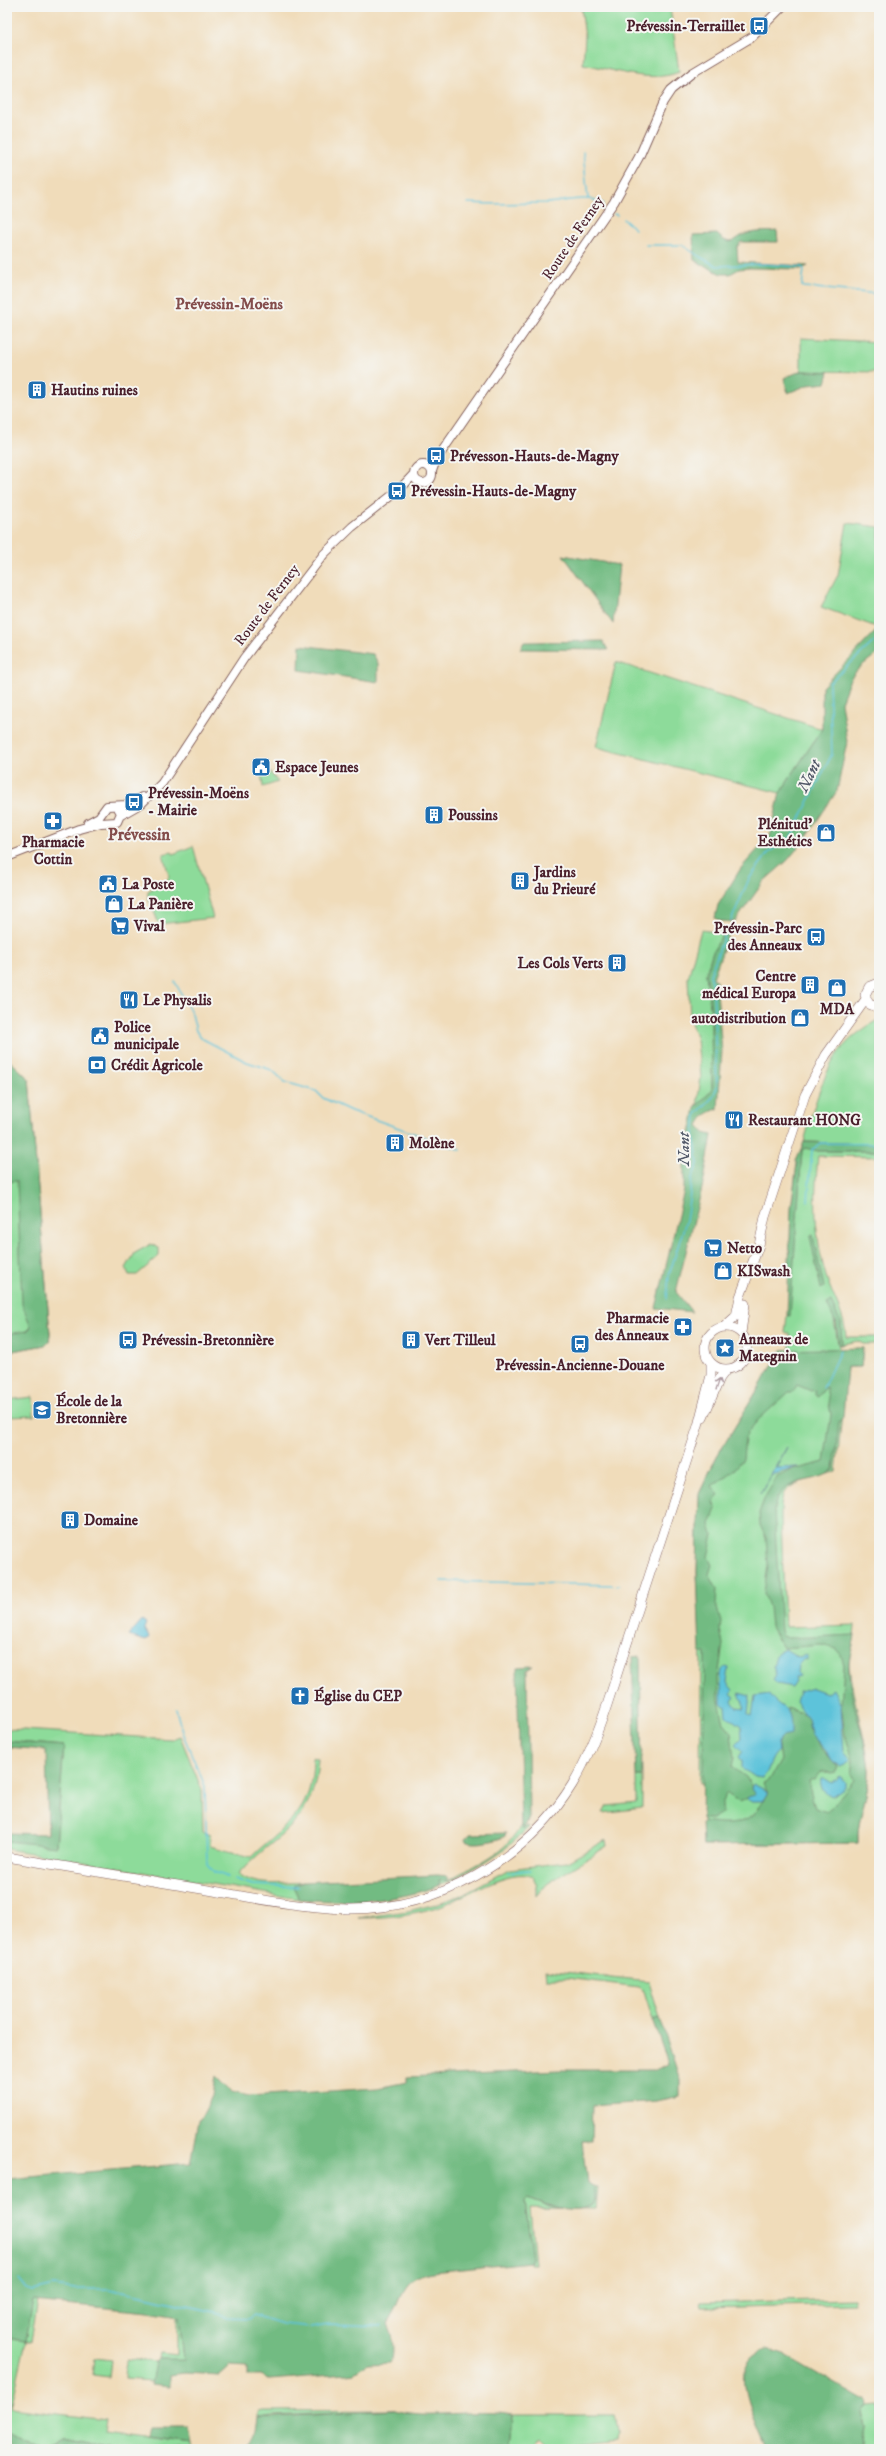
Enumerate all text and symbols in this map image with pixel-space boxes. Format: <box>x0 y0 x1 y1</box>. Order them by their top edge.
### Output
bus stop icon: Prévessin-Terraillet <box>748 15 770 37</box>
place label: Prévessin-Terraillet <box>626 17 745 36</box>
street label: Route de Ferney <box>538 192 609 284</box>
district label: Prévessin-Moëns <box>175 294 283 314</box>
building icon: Hautins ruines <box>26 379 48 401</box>
place label: Hautins ruines <box>51 381 138 400</box>
bus stop icon: Prévesson-Hauts-de-Magny <box>425 445 447 467</box>
place label: Prévesson-Hauts-de-Magny <box>450 447 620 466</box>
bus stop icon: Prévessin-Hauts-de-Magny <box>386 480 408 502</box>
place label: Prévessin-Hauts-de-Magny <box>411 482 577 501</box>
street label: Route de Ferney <box>230 560 304 650</box>
water label: Nant <box>792 755 826 796</box>
public building icon: Espace Jeunes <box>250 756 272 778</box>
place label: Espace Jeunes <box>275 758 359 777</box>
place label: Prévessin-Moëns - Mairie <box>148 784 249 820</box>
bus stop icon: Prévessin-Moëns - Mairie <box>123 791 145 813</box>
building icon: Poussins <box>423 804 445 826</box>
place label: Poussins <box>448 806 498 825</box>
pharmacy icon: Pharmacie Cottin <box>42 810 64 832</box>
place label: Plénitud' Esthétics <box>757 815 812 851</box>
shop icon: Plénitud' Esthétics <box>815 822 837 844</box>
district label: Prévessin <box>108 824 170 846</box>
place label: Pharmacie Cottin <box>22 833 85 869</box>
place label: Jardins du Prieuré <box>532 863 596 899</box>
building icon: Jardins du Prieuré <box>509 870 531 892</box>
public building icon: La Poste <box>97 873 119 895</box>
place label: La Poste <box>122 875 175 894</box>
shop icon: La Panière <box>103 893 125 915</box>
place label: La Panière <box>128 895 194 914</box>
supermarket icon: Vival <box>109 915 131 937</box>
place label: Vival <box>133 917 165 936</box>
place label: Prévessin-Parc des Anneaux <box>714 919 803 955</box>
bus stop icon: Prévessin-Parc des Anneaux <box>805 926 827 948</box>
building icon: Les Cols Verts <box>606 952 628 974</box>
place label: Les Cols Verts <box>518 954 603 973</box>
place label: Centre médical Europa <box>702 967 797 1003</box>
building icon: Centre médical Europa <box>799 974 821 996</box>
shop icon: MDA <box>826 977 848 999</box>
restaurant icon: Le Physalis <box>118 989 140 1011</box>
place label: Le Physalis <box>143 991 212 1010</box>
place label: MDA <box>820 1000 855 1019</box>
shop icon: autodistribution <box>789 1007 811 1029</box>
place label: autodistribution <box>692 1009 786 1028</box>
place label: Police municipale <box>114 1018 180 1054</box>
public building icon: Police municipale <box>89 1025 111 1047</box>
bank icon: Crédit Agricole <box>86 1054 108 1076</box>
place label: Crédit Agricole <box>111 1056 203 1075</box>
restaurant icon: Restaurant HONG <box>723 1109 745 1131</box>
place label: Restaurant HONG <box>748 1111 861 1130</box>
water label: Nant <box>674 1131 694 1167</box>
building icon: Molène <box>384 1132 406 1154</box>
place label: Molène <box>409 1134 455 1153</box>
supermarket icon: Netto <box>702 1237 724 1259</box>
place label: Netto <box>727 1239 763 1258</box>
shop icon: KISwash <box>712 1260 734 1282</box>
place label: KISwash <box>737 1262 790 1281</box>
place label: Pharmacie des Anneaux <box>595 1309 670 1345</box>
pharmacy icon: Pharmacie des Anneaux <box>672 1316 694 1338</box>
bus stop icon: Prévessin-Bretonnière <box>117 1329 139 1351</box>
building icon: Vert Tilleul <box>400 1329 422 1351</box>
place label: Anneaux de Mategnin <box>738 1330 809 1366</box>
place label: Prévessin-Bretonnière <box>142 1331 275 1350</box>
place label: Vert Tilleul <box>424 1331 496 1350</box>
bus stop icon: Prévessin-Ancienne-Douane <box>569 1333 591 1355</box>
place icon: Anneaux de Mategnin <box>714 1337 736 1359</box>
place label: Prévessin-Ancienne-Douane <box>496 1356 665 1375</box>
one-way arrow <box>715 1378 722 1391</box>
place label: École de la Bretonnière <box>56 1391 128 1428</box>
school or university icon: École de la Bretonnière <box>31 1399 53 1421</box>
building icon: Domaine <box>59 1509 81 1531</box>
place label: Domaine <box>84 1511 139 1530</box>
church icon: Église du CEP <box>289 1685 311 1707</box>
place label: Église du CEP <box>314 1686 402 1706</box>

